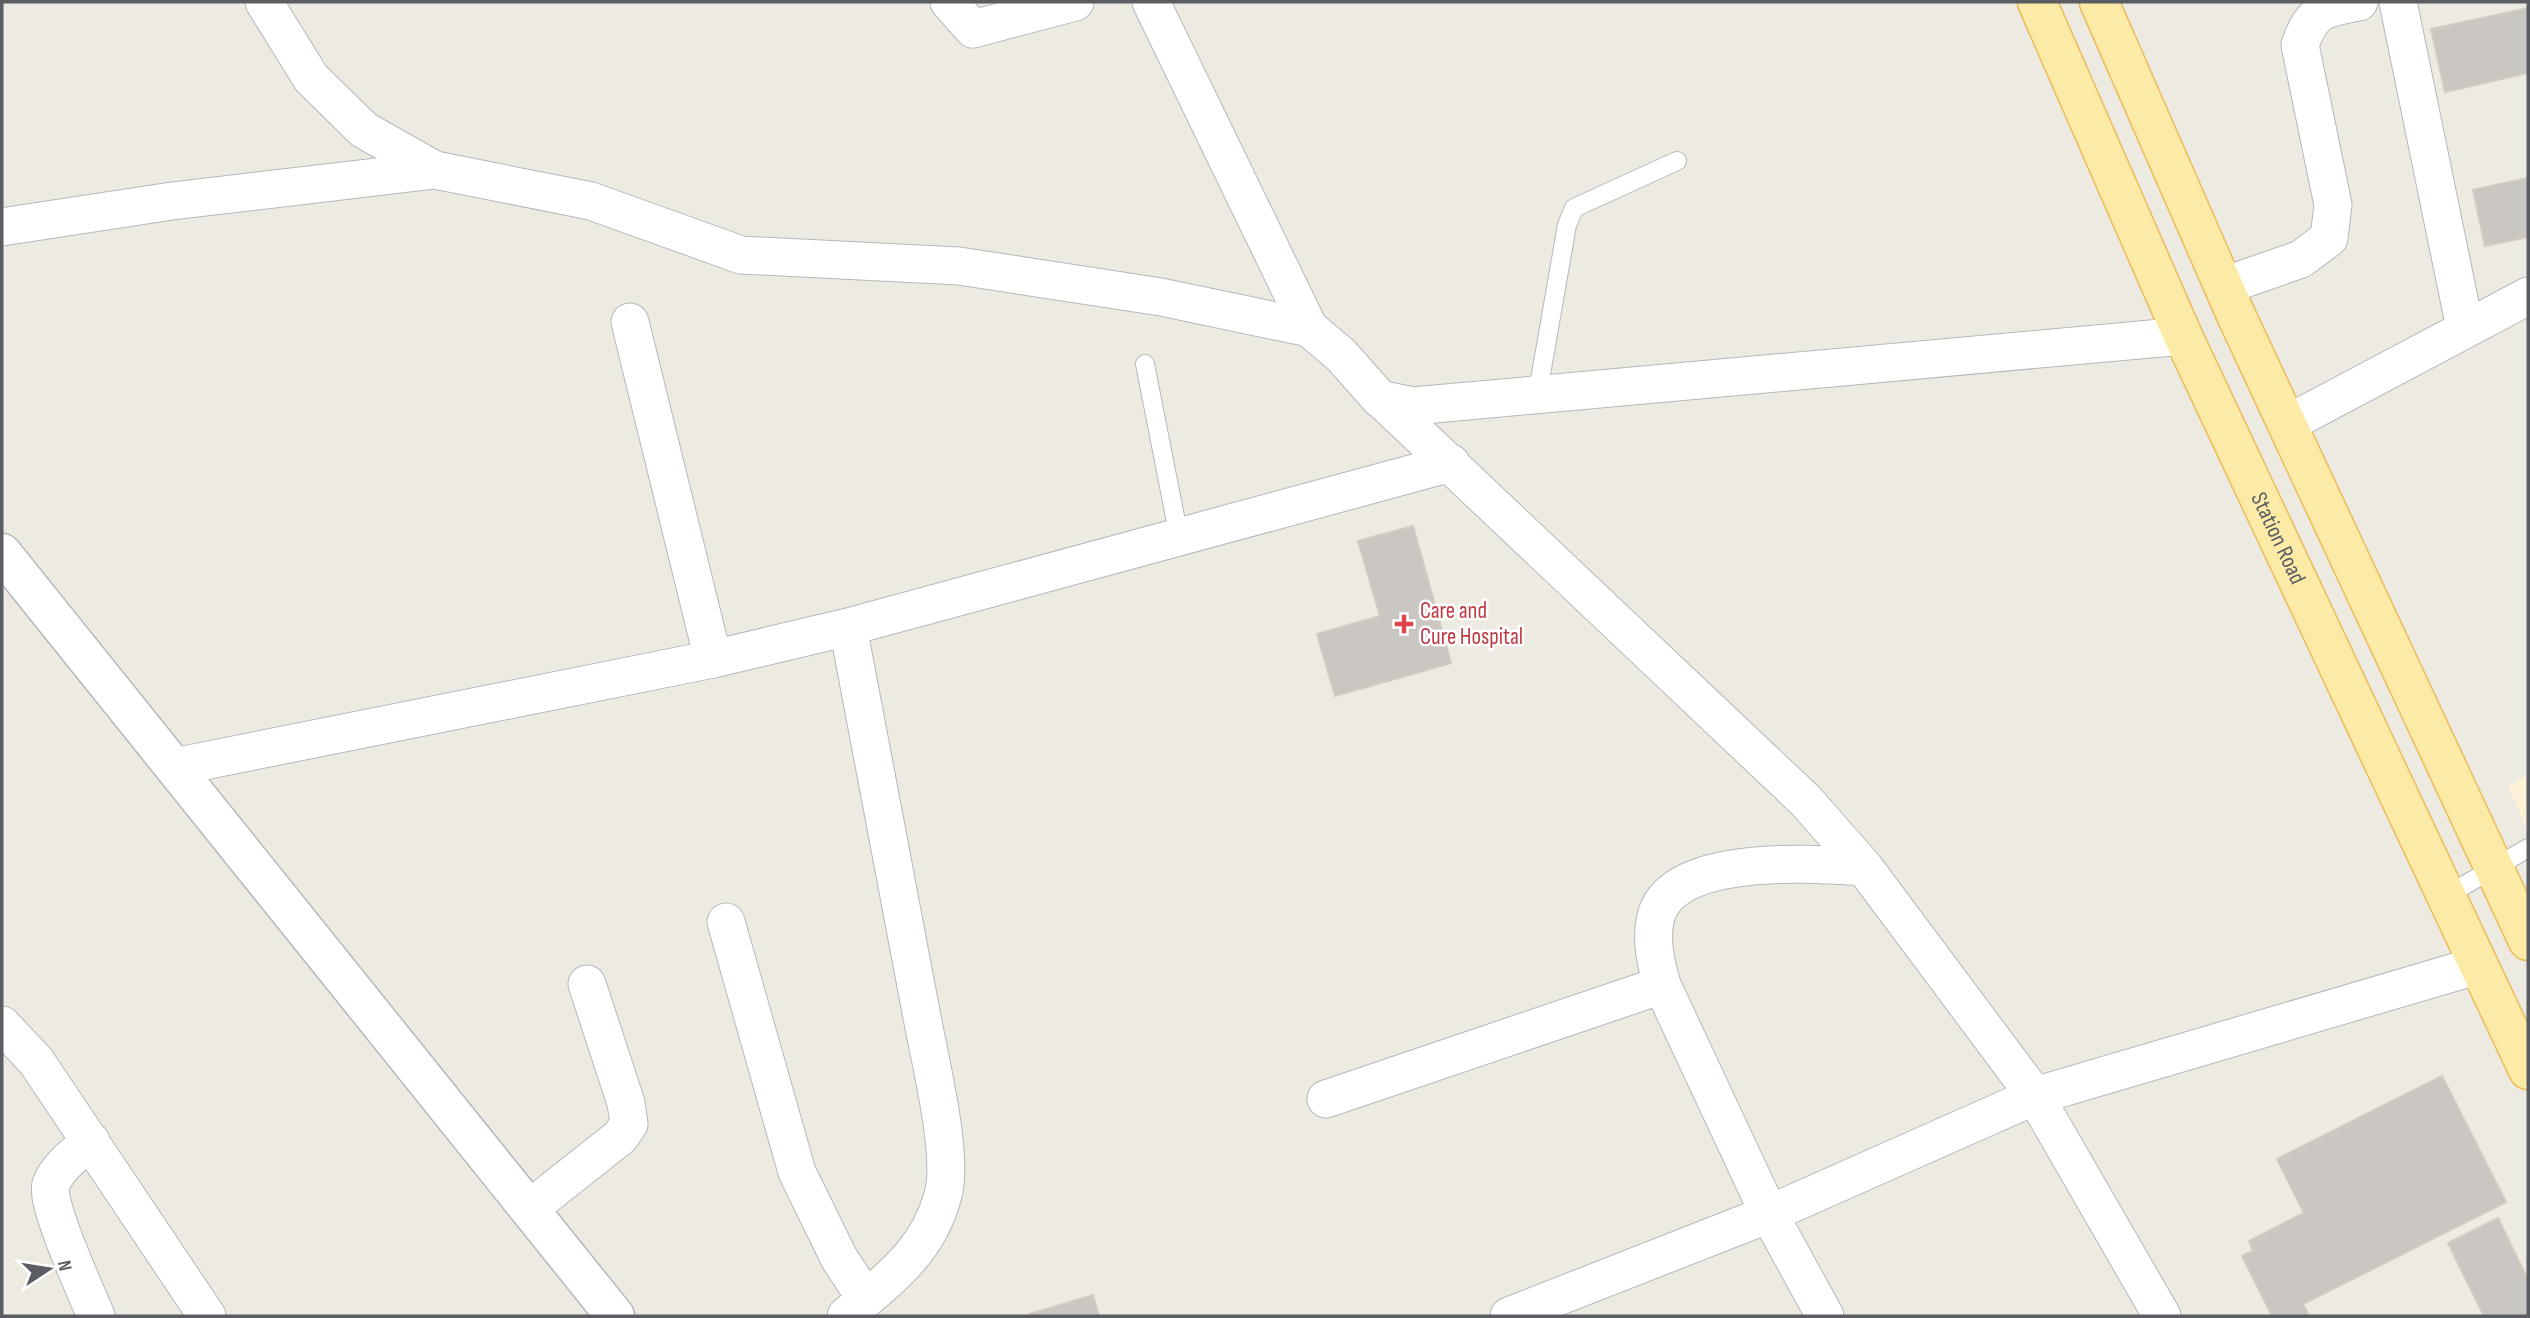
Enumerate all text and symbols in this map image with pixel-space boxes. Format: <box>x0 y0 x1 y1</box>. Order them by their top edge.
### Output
street label: Station Road <box>2244 488 2312 589</box>
place label: Care and Cure Hospital <box>1420 597 1523 651</box>
marker: Care and Cure Hospital <box>1394 614 1414 634</box>
north arrow <box>14 1234 84 1304</box>
text: N <box>52 1258 76 1273</box>

